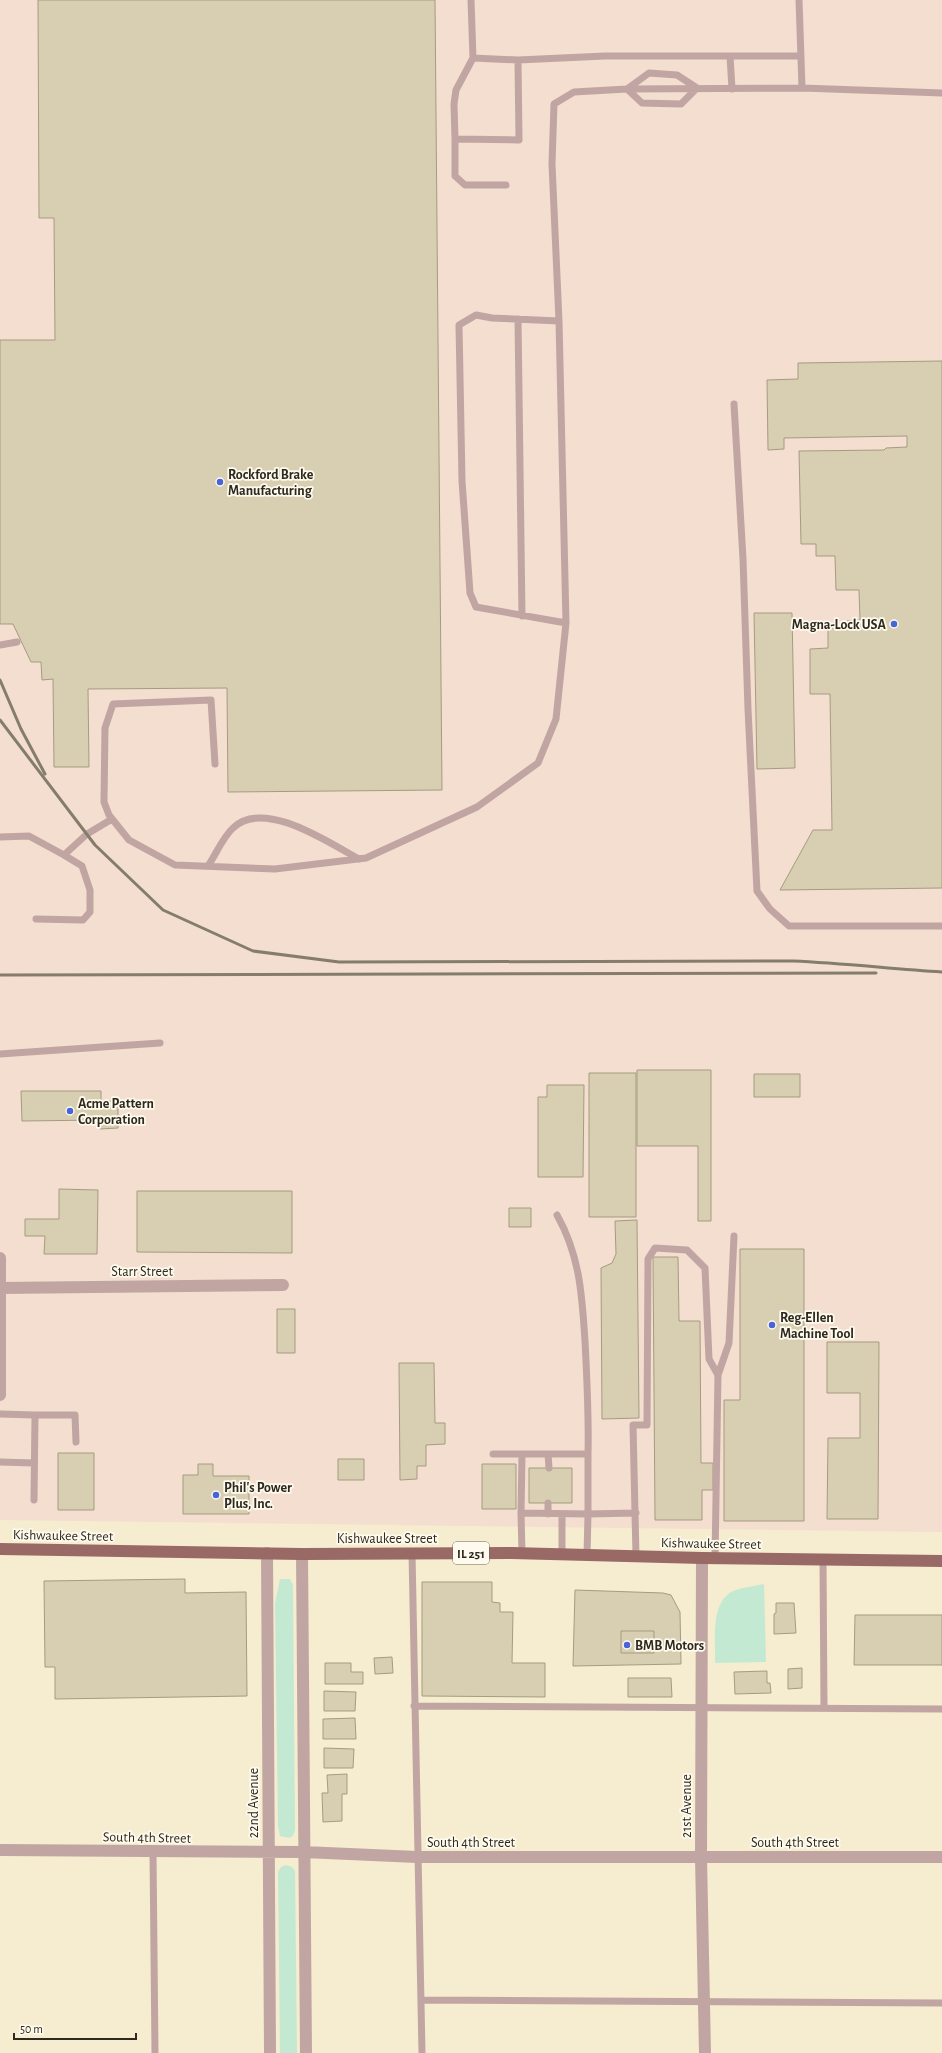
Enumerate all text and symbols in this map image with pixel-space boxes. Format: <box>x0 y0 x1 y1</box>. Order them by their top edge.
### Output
place label: Rockford Brake Manufacturing <box>228 468 314 498</box>
marker: Rockford Brake Manufacturing <box>215 477 225 487</box>
place label: Magna-Lock USA <box>792 618 887 632</box>
marker: Magna-Lock USA <box>889 619 899 629</box>
place label: Acme Pattern Corporation <box>78 1097 154 1127</box>
marker: Acme Pattern Corporation <box>65 1106 75 1116</box>
street label: Starr Street <box>111 1265 173 1279</box>
place label: Reg-Ellen Machine Tool <box>780 1311 854 1341</box>
marker: Reg-Ellen Machine Tool <box>767 1320 777 1330</box>
place label: Phil's Power Plus, Inc. <box>224 1481 292 1511</box>
marker: Phil's Power Plus, Inc. <box>211 1490 221 1500</box>
street label: Kishwaukee Street <box>13 1528 114 1544</box>
street label: Kishwaukee Street <box>337 1532 438 1546</box>
street label: Kishwaukee Street <box>661 1536 762 1552</box>
road number: IL 251 <box>453 1542 489 1564</box>
place label: BMB Motors <box>635 1639 704 1653</box>
marker: BMB Motors <box>622 1640 632 1650</box>
street label: 22nd Avenue <box>247 1768 261 1838</box>
street label: 21st Avenue <box>680 1774 694 1838</box>
street label: South 4th Street <box>103 1830 192 1846</box>
street label: South 4th Street <box>427 1836 516 1850</box>
street label: South 4th Street <box>751 1836 840 1850</box>
scale bar <box>14 2015 136 2041</box>
text: 50 m <box>20 2023 43 2035</box>

